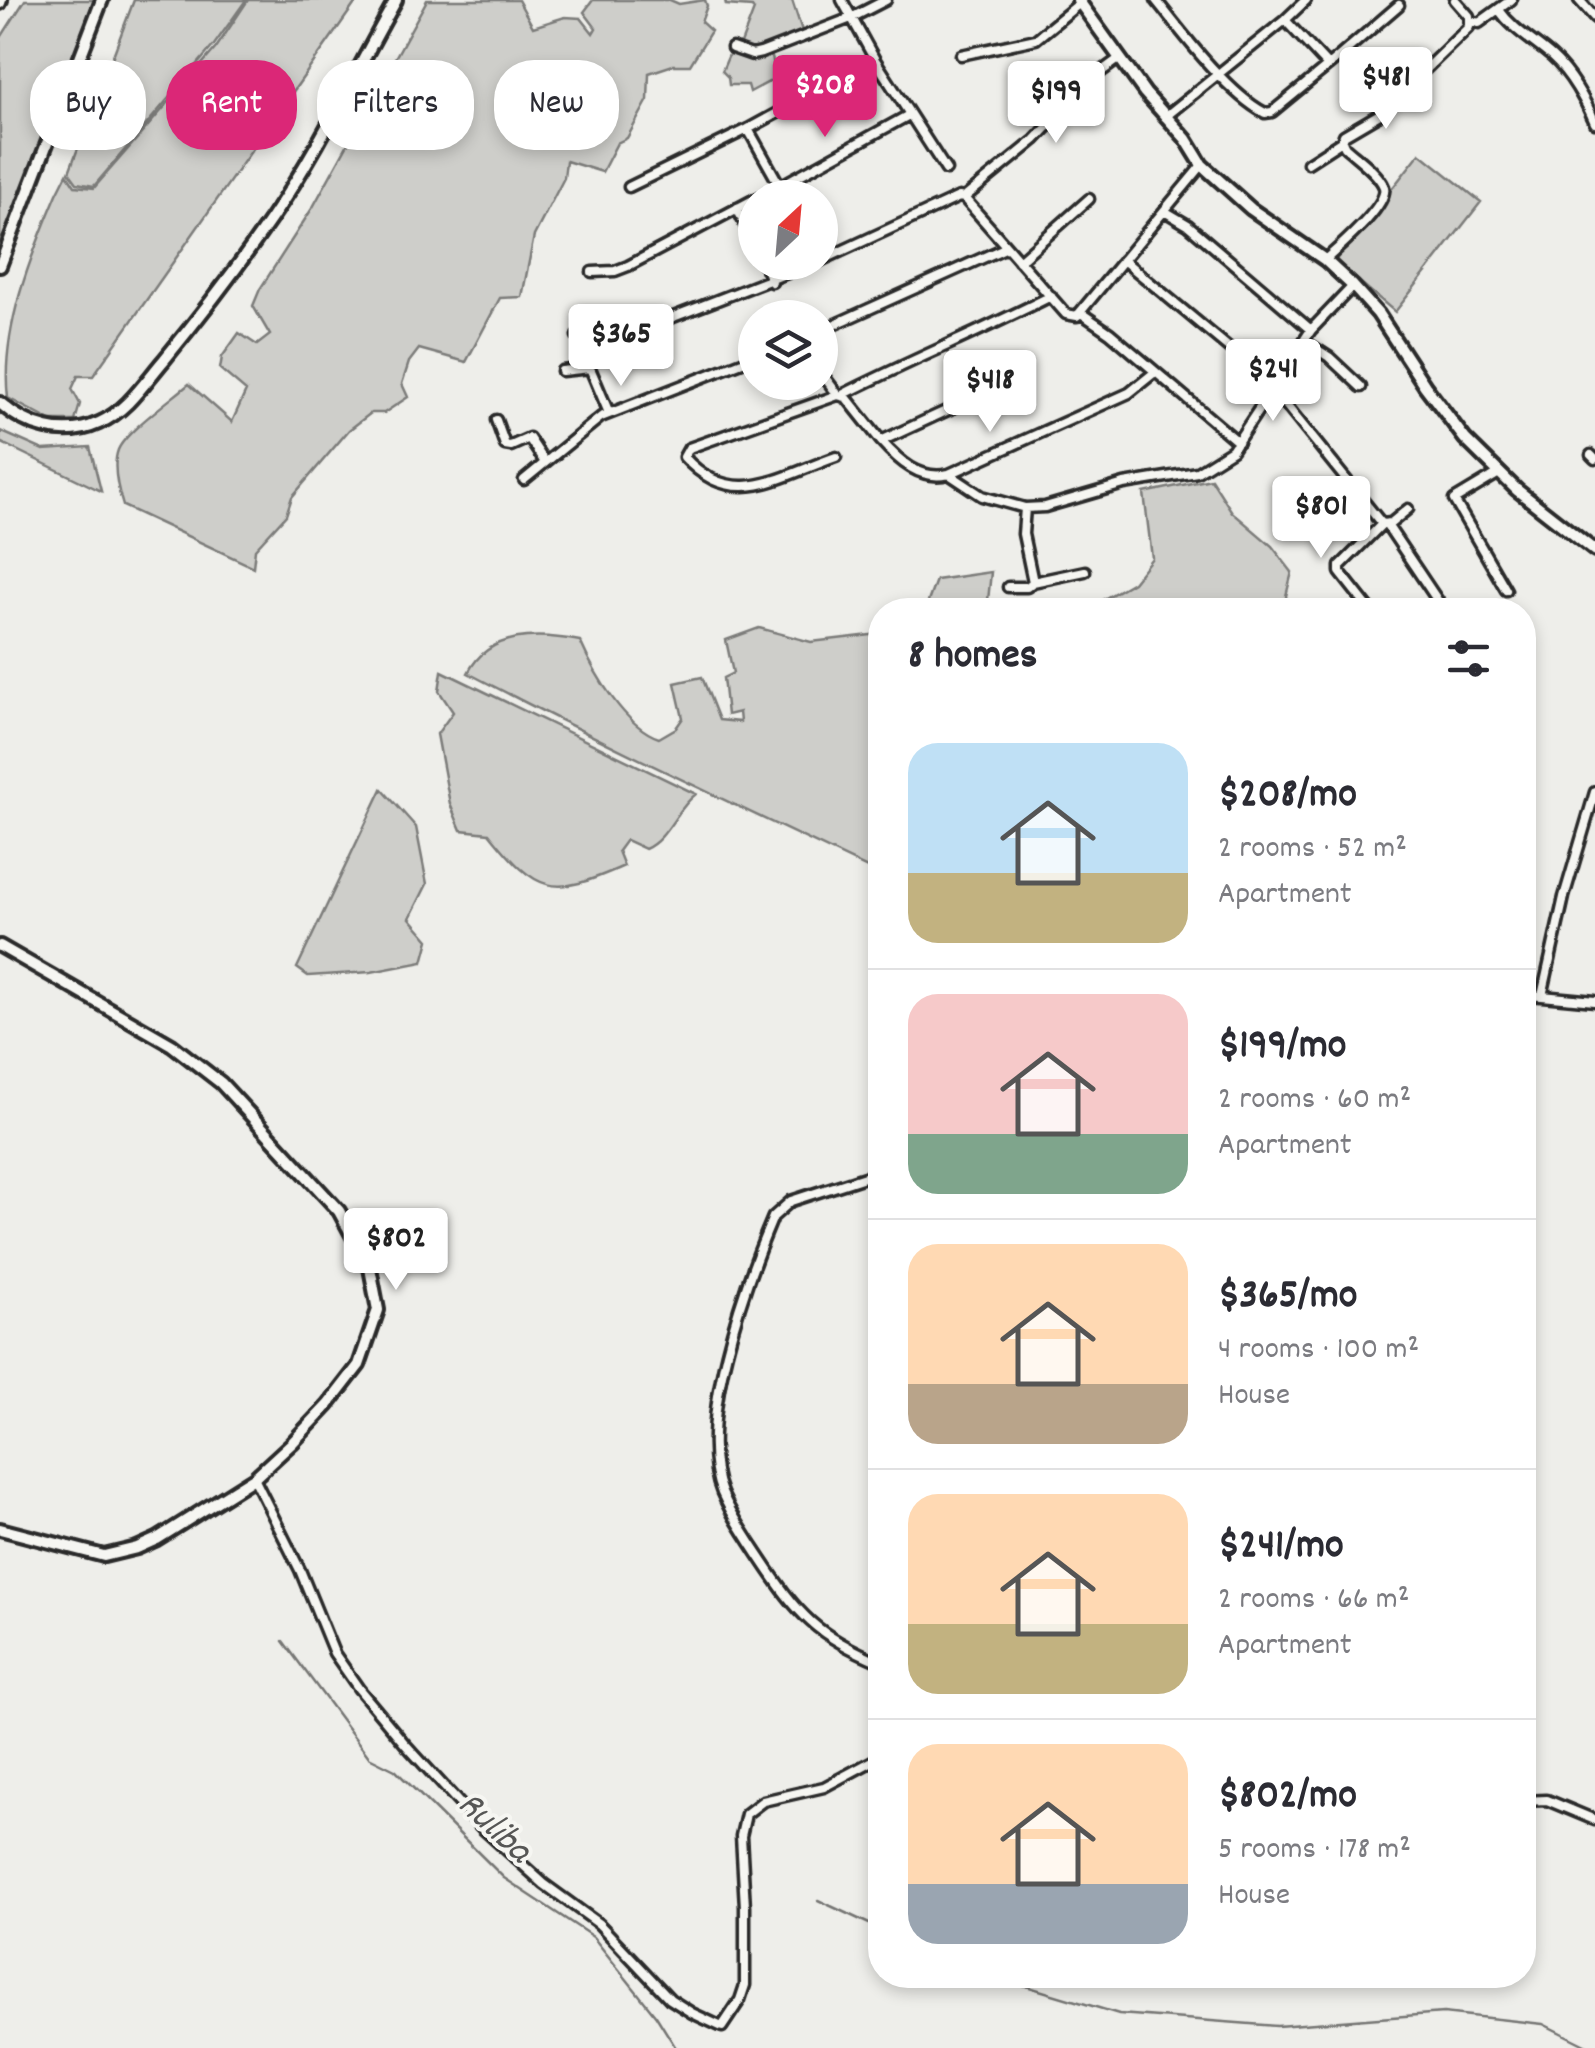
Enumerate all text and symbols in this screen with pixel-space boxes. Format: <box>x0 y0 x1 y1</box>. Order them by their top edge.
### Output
pin: $481 <box>1327 47 1445 132</box>
pin: $208 <box>766 55 884 140</box>
text: $481 <box>1361 56 1411 102</box>
chip: Buy <box>30 60 146 150</box>
chip: Rent <box>166 60 297 150</box>
chip: Filters <box>317 60 474 150</box>
chip: New <box>494 60 619 150</box>
pin: $199 <box>997 61 1115 146</box>
text: $208 <box>795 64 855 110</box>
text: $199 <box>1030 70 1082 116</box>
north arrow <box>738 180 838 280</box>
map controls <box>738 180 838 400</box>
button: layers <box>738 300 838 400</box>
pin: $365 <box>562 304 680 389</box>
text: $365 <box>591 313 651 359</box>
pin: $241 <box>1214 339 1332 424</box>
text: $241 <box>1248 348 1298 394</box>
pin: $418 <box>931 350 1049 435</box>
text: $418 <box>965 359 1015 405</box>
pin: $801 <box>1262 476 1380 561</box>
text: $801 <box>1294 485 1348 531</box>
text: 8 homes <box>908 628 1037 688</box>
icon: filters <box>1441 631 1496 686</box>
text: $208/mo <box>1218 767 1357 827</box>
icon: home <box>988 783 1108 903</box>
text: 2 rooms · 52 m² <box>1218 827 1407 873</box>
text: Apartment <box>1218 873 1352 919</box>
text: $199/mo <box>1218 1018 1346 1078</box>
icon: home <box>988 1034 1108 1154</box>
text: 2 rooms · 60 m² <box>1218 1078 1411 1124</box>
text: Apartment <box>1218 1124 1352 1170</box>
pin: $802 <box>337 1208 455 1293</box>
text: $802 <box>366 1217 426 1263</box>
text: $365/mo <box>1218 1268 1357 1328</box>
icon: home <box>988 1284 1108 1404</box>
text: 4 rooms · 100 m² <box>1218 1328 1419 1374</box>
text: House <box>1218 1374 1290 1420</box>
text: $241/mo <box>1218 1518 1344 1578</box>
icon: home <box>988 1534 1108 1654</box>
text: 2 rooms · 66 m² <box>1218 1578 1409 1624</box>
text: Apartment <box>1218 1624 1352 1670</box>
text: $802/mo <box>1218 1768 1357 1828</box>
water label: Ruliba <box>443 1780 544 1880</box>
icon: home <box>988 1784 1108 1904</box>
text: 5 rooms · 178 m² <box>1218 1828 1411 1874</box>
text: House <box>1218 1874 1290 1920</box>

